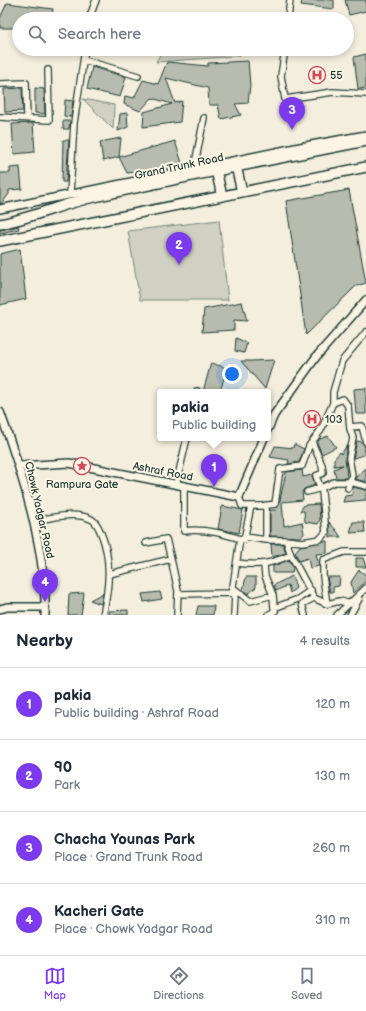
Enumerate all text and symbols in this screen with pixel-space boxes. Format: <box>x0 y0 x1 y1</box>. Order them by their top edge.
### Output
search box <box>12 12 354 56</box>
icon: search <box>26 23 48 45</box>
text: Search here <box>58 25 141 44</box>
hospital icon: 55 <box>307 65 327 85</box>
place label: 55 <box>330 69 343 82</box>
pin: 3 <box>279 97 305 130</box>
street label: Grand Trunk Road <box>133 151 225 182</box>
pin: 2 <box>166 232 192 265</box>
your location <box>222 364 242 384</box>
popup <box>157 389 271 441</box>
text: pakia <box>172 398 209 417</box>
hospital icon: 103 <box>302 409 322 429</box>
place label: 103 <box>325 413 343 426</box>
text: Public building <box>172 417 256 433</box>
pin: 1 <box>201 454 227 487</box>
place icon: Rampura Gate <box>72 456 92 476</box>
street label: Ashraf Road <box>132 459 194 484</box>
street label: Chowk Yadgar Road <box>22 460 57 560</box>
place label: Rampura Gate <box>46 478 119 491</box>
pin: 4 <box>32 569 58 602</box>
text: Nearby <box>16 631 73 651</box>
text: 4 results <box>300 633 350 649</box>
text: pakia <box>54 686 91 705</box>
text: 1 <box>26 696 32 712</box>
text: 120 m <box>315 696 350 712</box>
text: Public building · Ashraf Road <box>54 705 219 721</box>
text: 90 <box>54 758 72 777</box>
text: 2 <box>25 768 33 784</box>
text: 130 m <box>315 768 350 784</box>
text: Park <box>54 777 80 793</box>
text: Chacha Younas Park <box>54 830 195 849</box>
text: 3 <box>25 840 33 856</box>
text: 260 m <box>312 840 350 856</box>
text: Place · Grand Trunk Road <box>54 849 203 865</box>
text: Kacheri Gate <box>54 902 144 921</box>
text: 4 <box>25 912 33 928</box>
text: 310 m <box>315 912 350 928</box>
text: Place · Chowk Yadgar Road <box>54 921 213 937</box>
tab: Map <box>44 965 66 1002</box>
tab: Directions <box>153 965 204 1002</box>
tab: Saved <box>291 965 322 1002</box>

